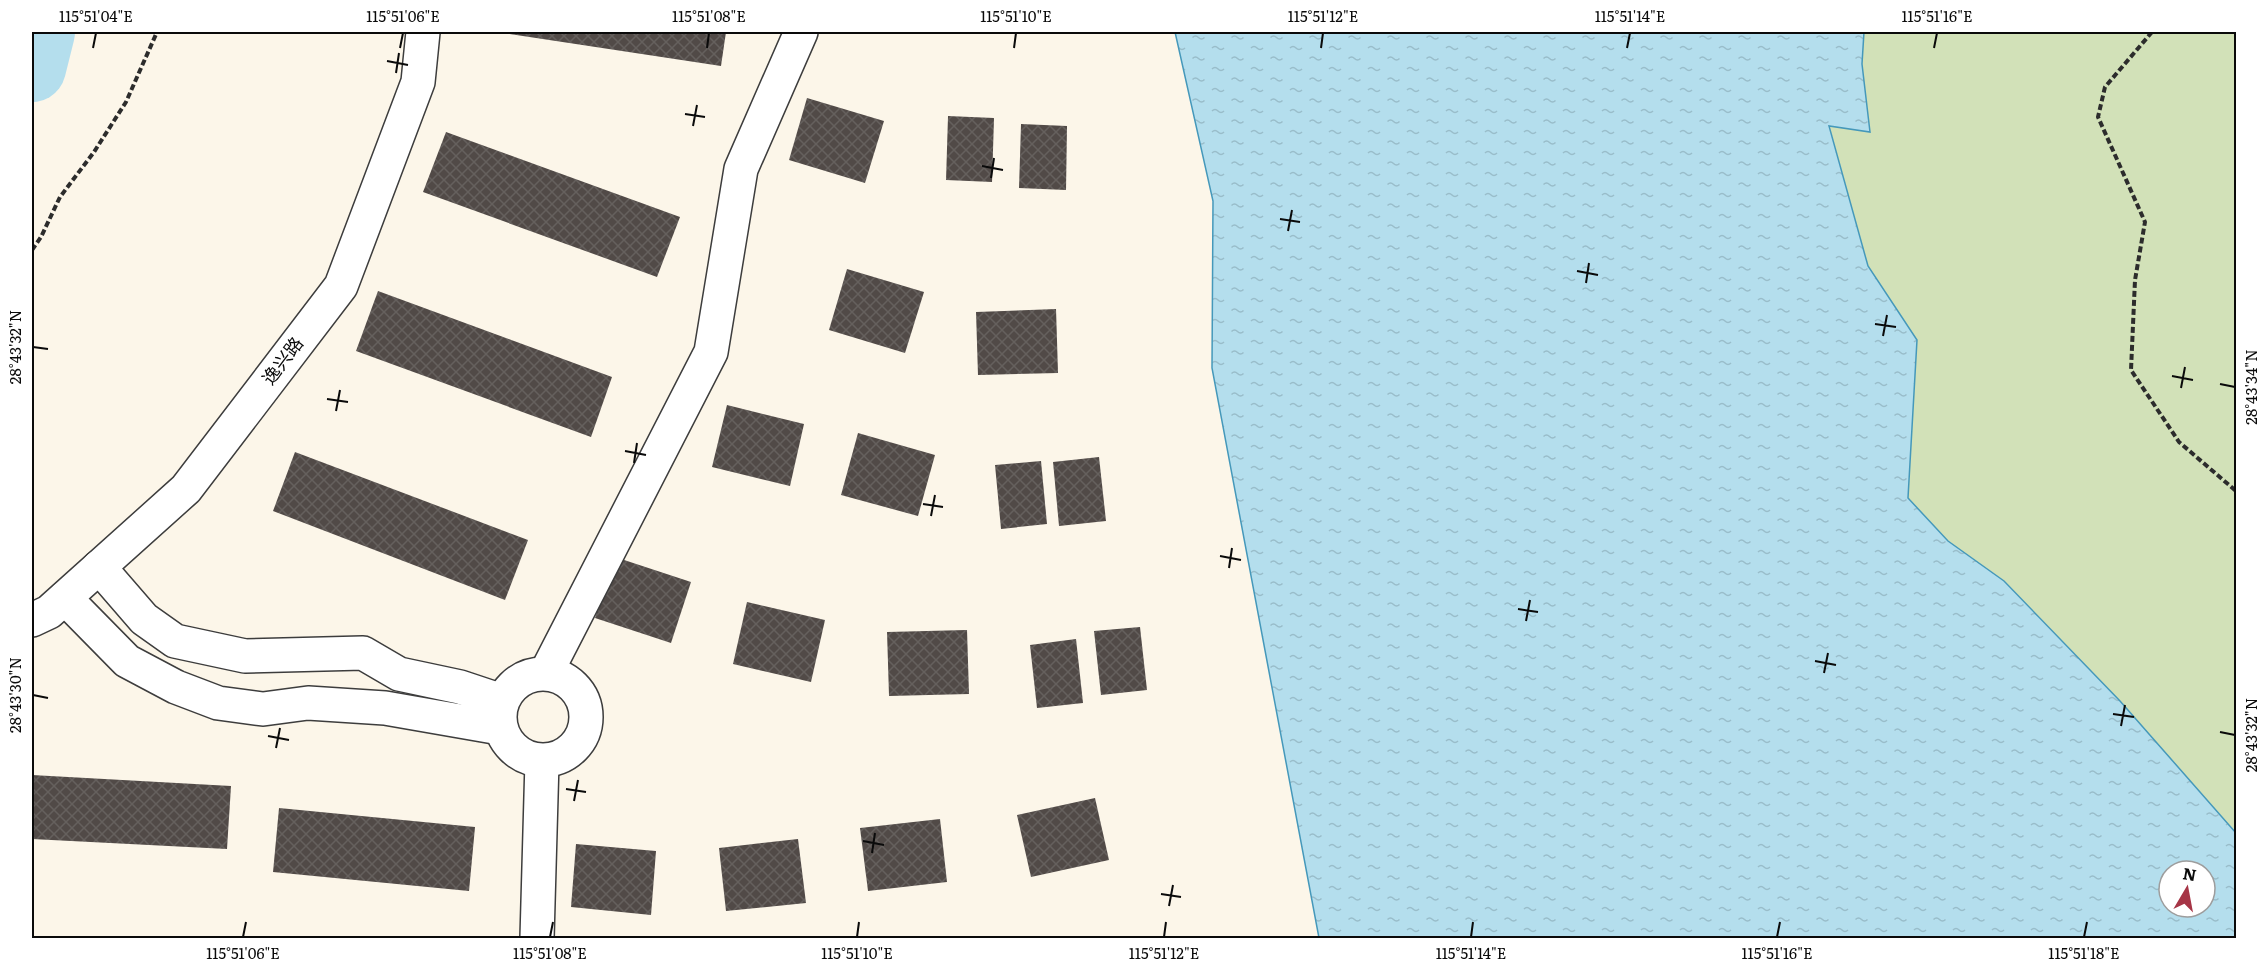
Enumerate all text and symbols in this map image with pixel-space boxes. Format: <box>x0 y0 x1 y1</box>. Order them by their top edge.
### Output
text: 115°51'04"E <box>59 4 133 27</box>
text: 115°51'06"E <box>366 4 440 27</box>
text: 115°51'08"E <box>672 4 746 27</box>
text: 115°51'10"E <box>980 4 1052 27</box>
text: 115°51'12"E <box>1288 4 1358 27</box>
text: 115°51'14"E <box>1595 4 1665 27</box>
text: 115°51'16"E <box>1901 4 1973 27</box>
text: 28°43'32"N <box>3 310 26 384</box>
street label: 逸兴路 <box>255 330 309 390</box>
text: 28°43'34"N <box>2239 349 2262 425</box>
text: 28°43'30"N <box>3 657 26 733</box>
text: 28°43'32"N <box>2239 698 2262 772</box>
north arrow <box>2157 859 2217 919</box>
text: N <box>2181 860 2198 886</box>
text: 115°51'06"E <box>206 941 280 964</box>
text: 115°51'08"E <box>513 941 587 964</box>
text: 115°51'10"E <box>821 941 893 964</box>
text: 115°51'12"E <box>1129 941 1199 964</box>
text: 115°51'14"E <box>1436 941 1506 964</box>
text: 115°51'16"E <box>1741 941 1813 964</box>
text: 115°51'18"E <box>2048 941 2120 964</box>

